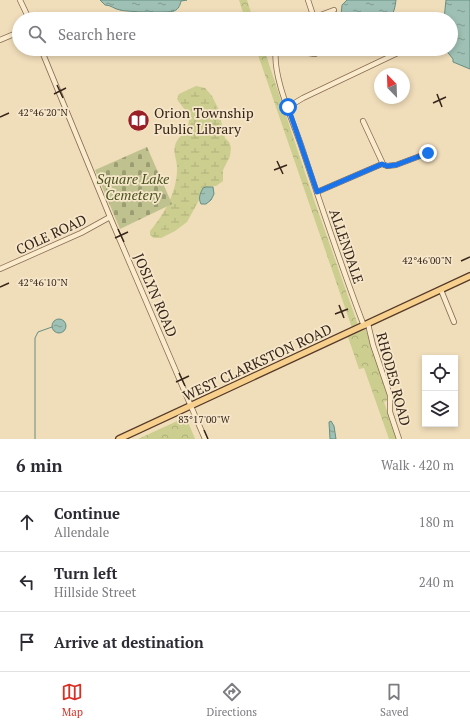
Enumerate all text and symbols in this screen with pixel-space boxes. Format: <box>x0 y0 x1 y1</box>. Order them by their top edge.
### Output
search box <box>12 12 458 56</box>
icon: search <box>26 23 48 45</box>
text: Search here <box>58 24 136 44</box>
north arrow <box>374 68 410 104</box>
route start <box>279 98 297 116</box>
place label: Orion Township Public Library <box>154 103 254 138</box>
text: 42°46'20"N <box>18 106 68 119</box>
library icon: Orion Township Public Library <box>125 107 151 133</box>
route end <box>419 144 437 162</box>
park label: Square Lake Cemetery <box>97 169 170 204</box>
street label: ALLENDALE <box>325 206 369 286</box>
street label: COLE ROAD <box>13 209 89 259</box>
street label: JOSLYN ROAD <box>130 250 182 340</box>
text: 42°46'00"N <box>402 254 452 267</box>
text: 42°46'10"N <box>18 276 68 289</box>
street label: WEST CLARKSTON ROAD <box>179 319 335 405</box>
street label: RHODES ROAD <box>372 330 416 428</box>
map controls <box>422 355 458 427</box>
button: locate <box>422 355 458 391</box>
button: layers <box>422 391 458 427</box>
text: 83°17'00"W <box>178 413 230 426</box>
text: 6 min <box>16 454 63 477</box>
text: Walk · 420 m <box>381 456 454 474</box>
text: Continue <box>54 503 120 523</box>
icon: ahead <box>16 511 38 533</box>
text: 180 m <box>419 513 454 531</box>
text: Allendale <box>54 523 109 541</box>
text: Turn left <box>54 563 118 583</box>
icon: left <box>16 571 38 593</box>
text: 240 m <box>419 573 454 591</box>
text: Hillside Street <box>54 583 136 601</box>
icon: arrive <box>16 631 38 653</box>
text: Arrive at destination <box>54 632 204 652</box>
tab: Map <box>61 681 83 719</box>
tab: Directions <box>206 681 257 719</box>
tab: Saved <box>380 681 409 719</box>

